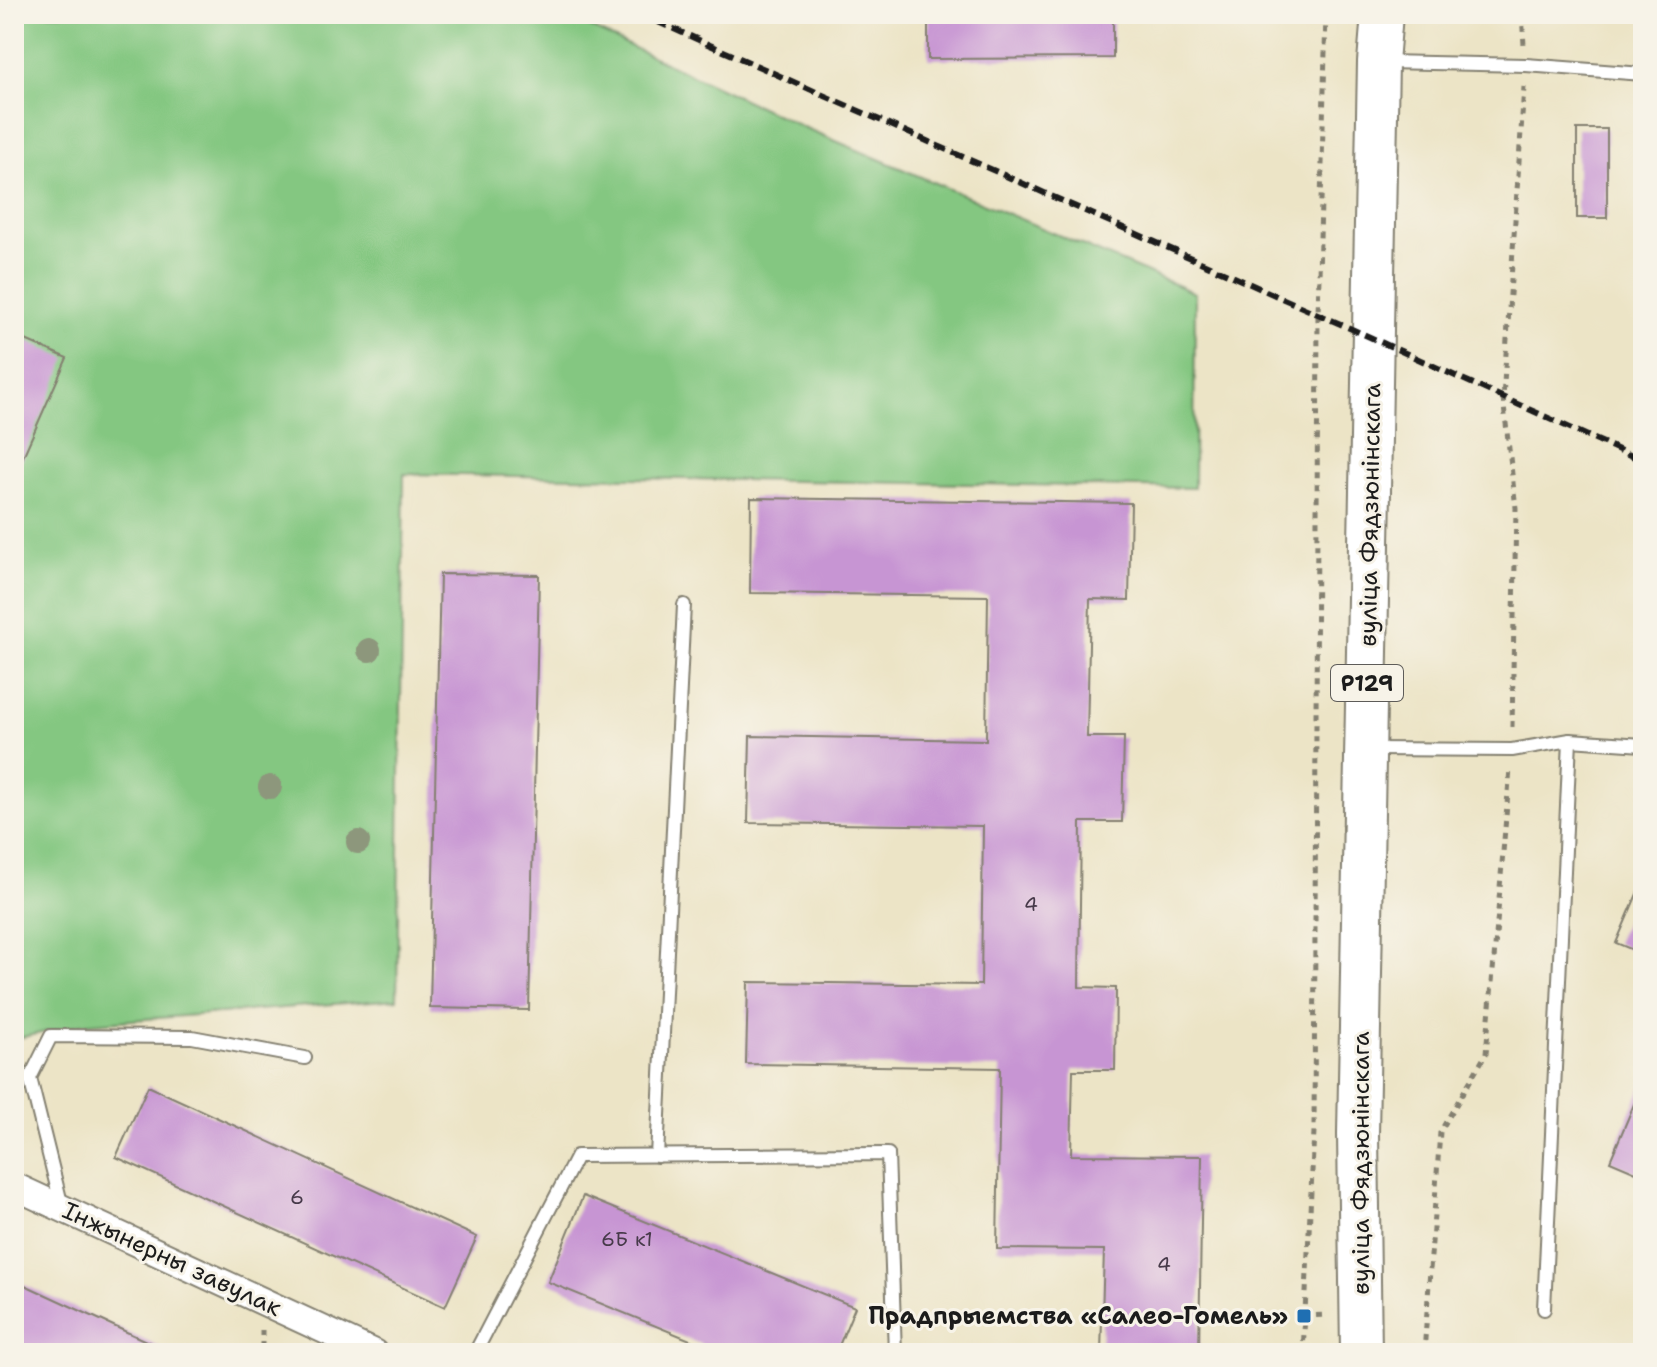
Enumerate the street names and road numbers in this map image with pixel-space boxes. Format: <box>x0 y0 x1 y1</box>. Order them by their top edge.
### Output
street label: вуліца Фядзюнінскага <box>1352 383 1388 647</box>
road number: Р129 <box>1331 665 1403 701</box>
street label: вуліца Фядзюнінскага <box>1345 1031 1377 1295</box>
street label: Інжынерны завулак <box>57 1194 287 1324</box>

